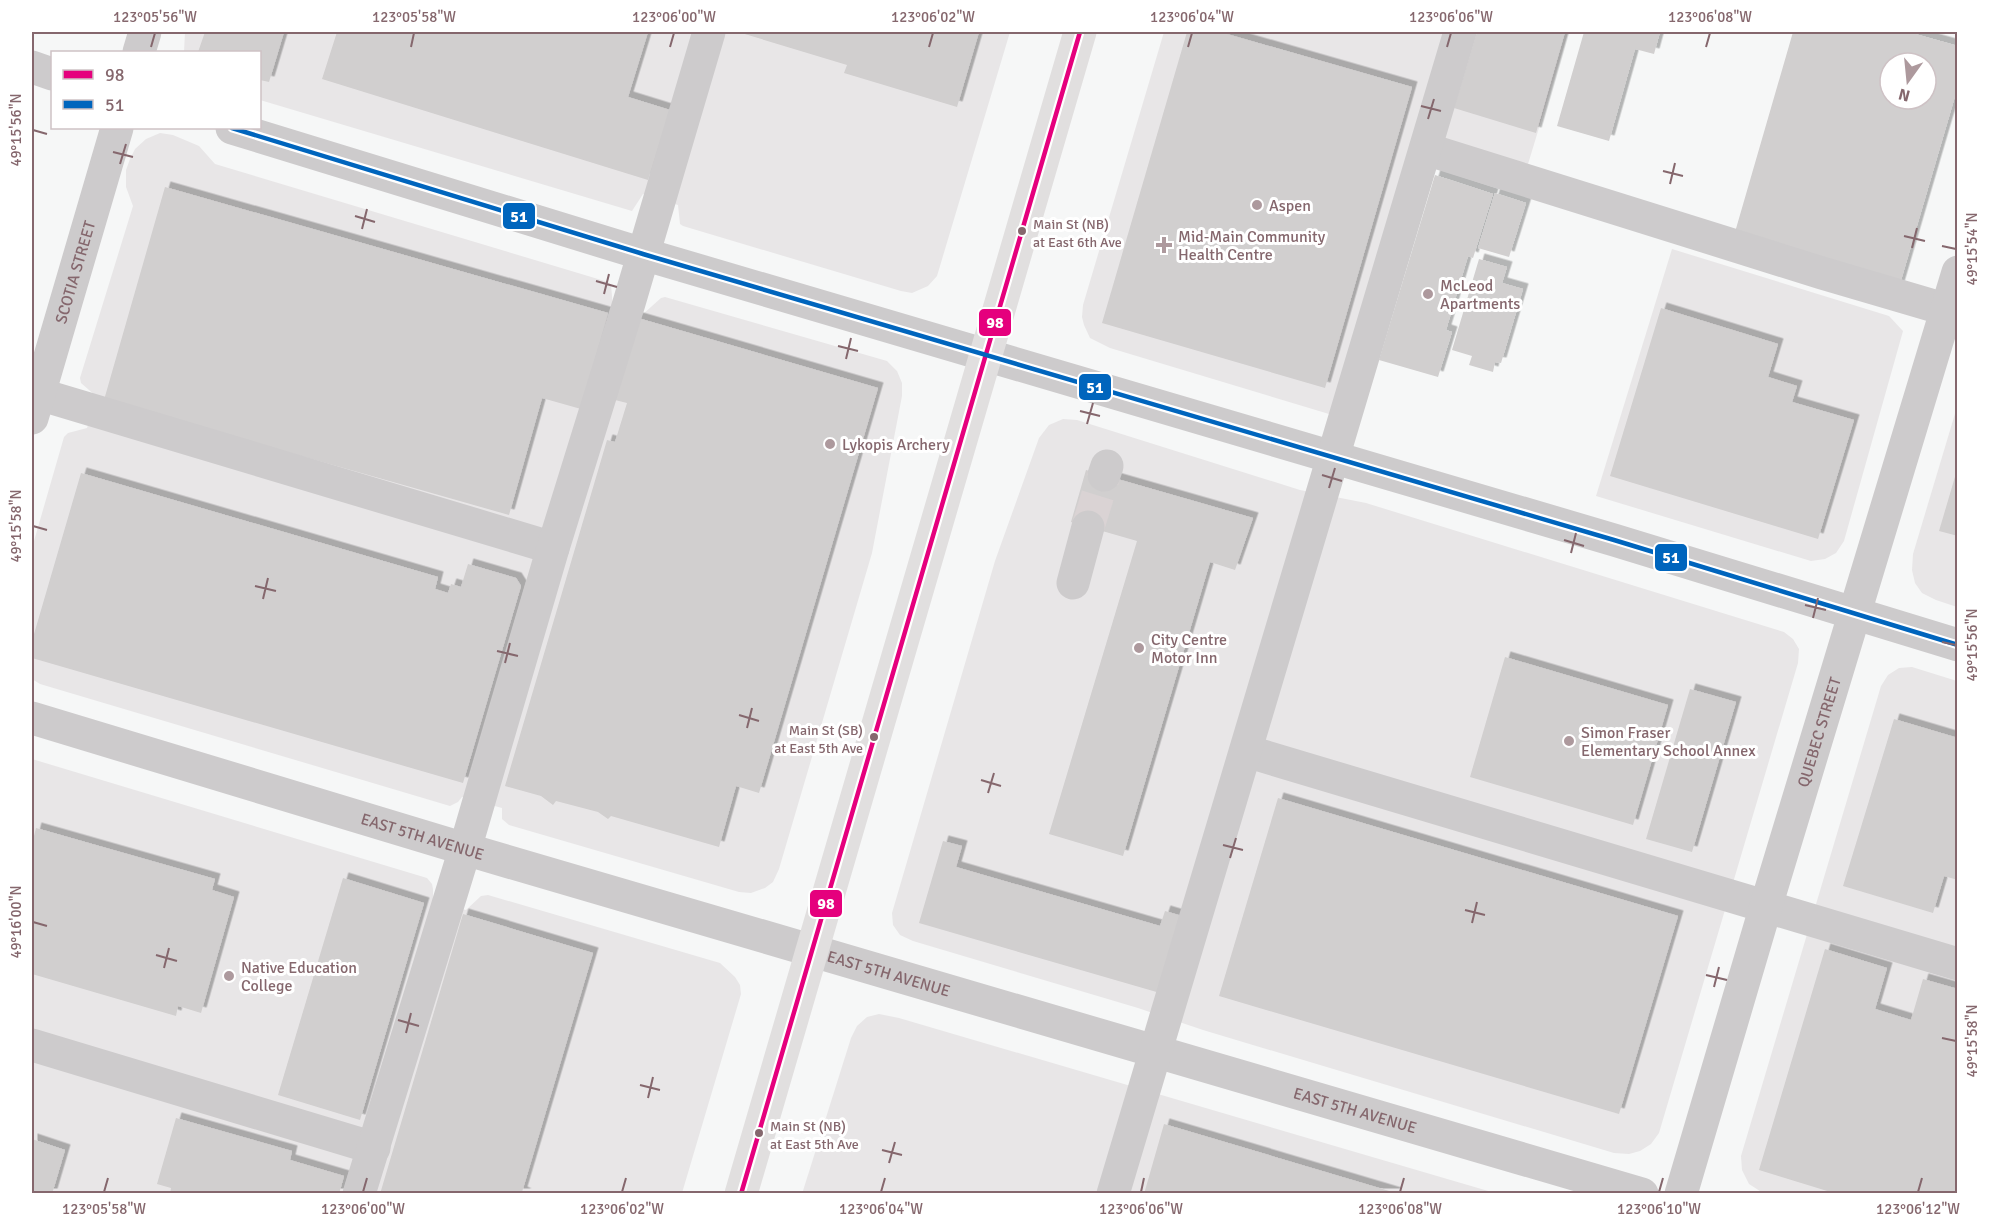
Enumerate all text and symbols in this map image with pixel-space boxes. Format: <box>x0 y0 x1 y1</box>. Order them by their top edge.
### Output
text: 123°05'56"W <box>113 8 197 26</box>
text: 123°05'58"W <box>372 8 456 26</box>
text: 123°06'00"W <box>632 8 716 26</box>
text: 123°06'02"W <box>891 8 975 26</box>
text: 123°06'04"W <box>1150 8 1234 26</box>
text: 123°06'06"W <box>1409 8 1493 26</box>
text: 123°06'08"W <box>1668 8 1752 26</box>
legend <box>51 51 261 129</box>
north arrow <box>1878 51 1938 111</box>
text: 98 <box>105 64 124 86</box>
text: N <box>1896 83 1912 106</box>
text: 49°15'56"N <box>7 93 25 167</box>
text: 51 <box>105 94 124 116</box>
place label: Aspen <box>1269 196 1311 216</box>
marker: Aspen <box>1250 198 1264 212</box>
line badge: 51 <box>502 202 536 230</box>
text: 51 <box>510 207 528 227</box>
text: 49°15'54"N <box>1963 212 1981 286</box>
place label: Main St (NB) at East 6th Ave <box>1033 216 1122 251</box>
street label: SCOTIA STREET <box>51 218 100 326</box>
marker: Main St (NB) at East 6th Ave <box>1016 225 1028 237</box>
place label: Mid-Main Community Health Centre <box>1178 227 1326 265</box>
marker: Mid-Main Community Health Centre <box>1155 236 1173 254</box>
place label: McLeod Apartments <box>1440 276 1520 314</box>
marker: McLeod Apartments <box>1421 287 1435 301</box>
line badge: 98 <box>978 308 1012 337</box>
text: 98 <box>986 313 1004 333</box>
line badge: 51 <box>1078 373 1112 401</box>
text: 51 <box>1086 378 1104 398</box>
place label: Lykopis Archery <box>842 435 950 455</box>
marker: Lykopis Archery <box>823 437 837 451</box>
text: 49°15'58"N <box>7 489 25 563</box>
line badge: 51 <box>1654 543 1688 572</box>
text: 51 <box>1662 548 1680 568</box>
text: 49°15'56"N <box>1963 608 1981 682</box>
place label: City Centre Motor Inn <box>1151 630 1227 668</box>
marker: City Centre Motor Inn <box>1132 641 1146 655</box>
street label: QUEBEC STREET <box>1794 675 1846 790</box>
place label: Main St (SB) at East 5th Ave <box>774 722 863 757</box>
place label: Simon Fraser Elementary School Annex <box>1581 723 1756 761</box>
marker: Main St (SB) at East 5th Ave <box>868 731 880 743</box>
marker: Simon Fraser Elementary School Annex <box>1562 734 1576 748</box>
street label: EAST 5TH AVENUE <box>358 809 486 865</box>
text: 49°16'00"N <box>7 885 25 959</box>
line badge: 98 <box>809 889 843 918</box>
text: 98 <box>817 894 835 914</box>
street label: EAST 5TH AVENUE <box>825 947 952 1002</box>
place label: Native Education College <box>241 958 357 996</box>
marker: Native Education College <box>222 969 236 983</box>
text: 49°15'58"N <box>1963 1004 1981 1078</box>
street label: EAST 5TH AVENUE <box>1291 1083 1419 1138</box>
place label: Main St (NB) at East 5th Ave <box>770 1118 859 1153</box>
marker: Main St (NB) at East 5th Ave <box>753 1127 765 1139</box>
text: 123°05'58"W <box>62 1200 146 1218</box>
text: 123°06'00"W <box>321 1200 405 1218</box>
text: 123°06'02"W <box>580 1200 664 1218</box>
text: 123°06'04"W <box>839 1200 923 1218</box>
text: 123°06'06"W <box>1099 1200 1183 1218</box>
text: 123°06'08"W <box>1358 1200 1442 1218</box>
text: 123°06'10"W <box>1617 1200 1701 1218</box>
text: 123°06'12"W <box>1876 1200 1960 1218</box>

